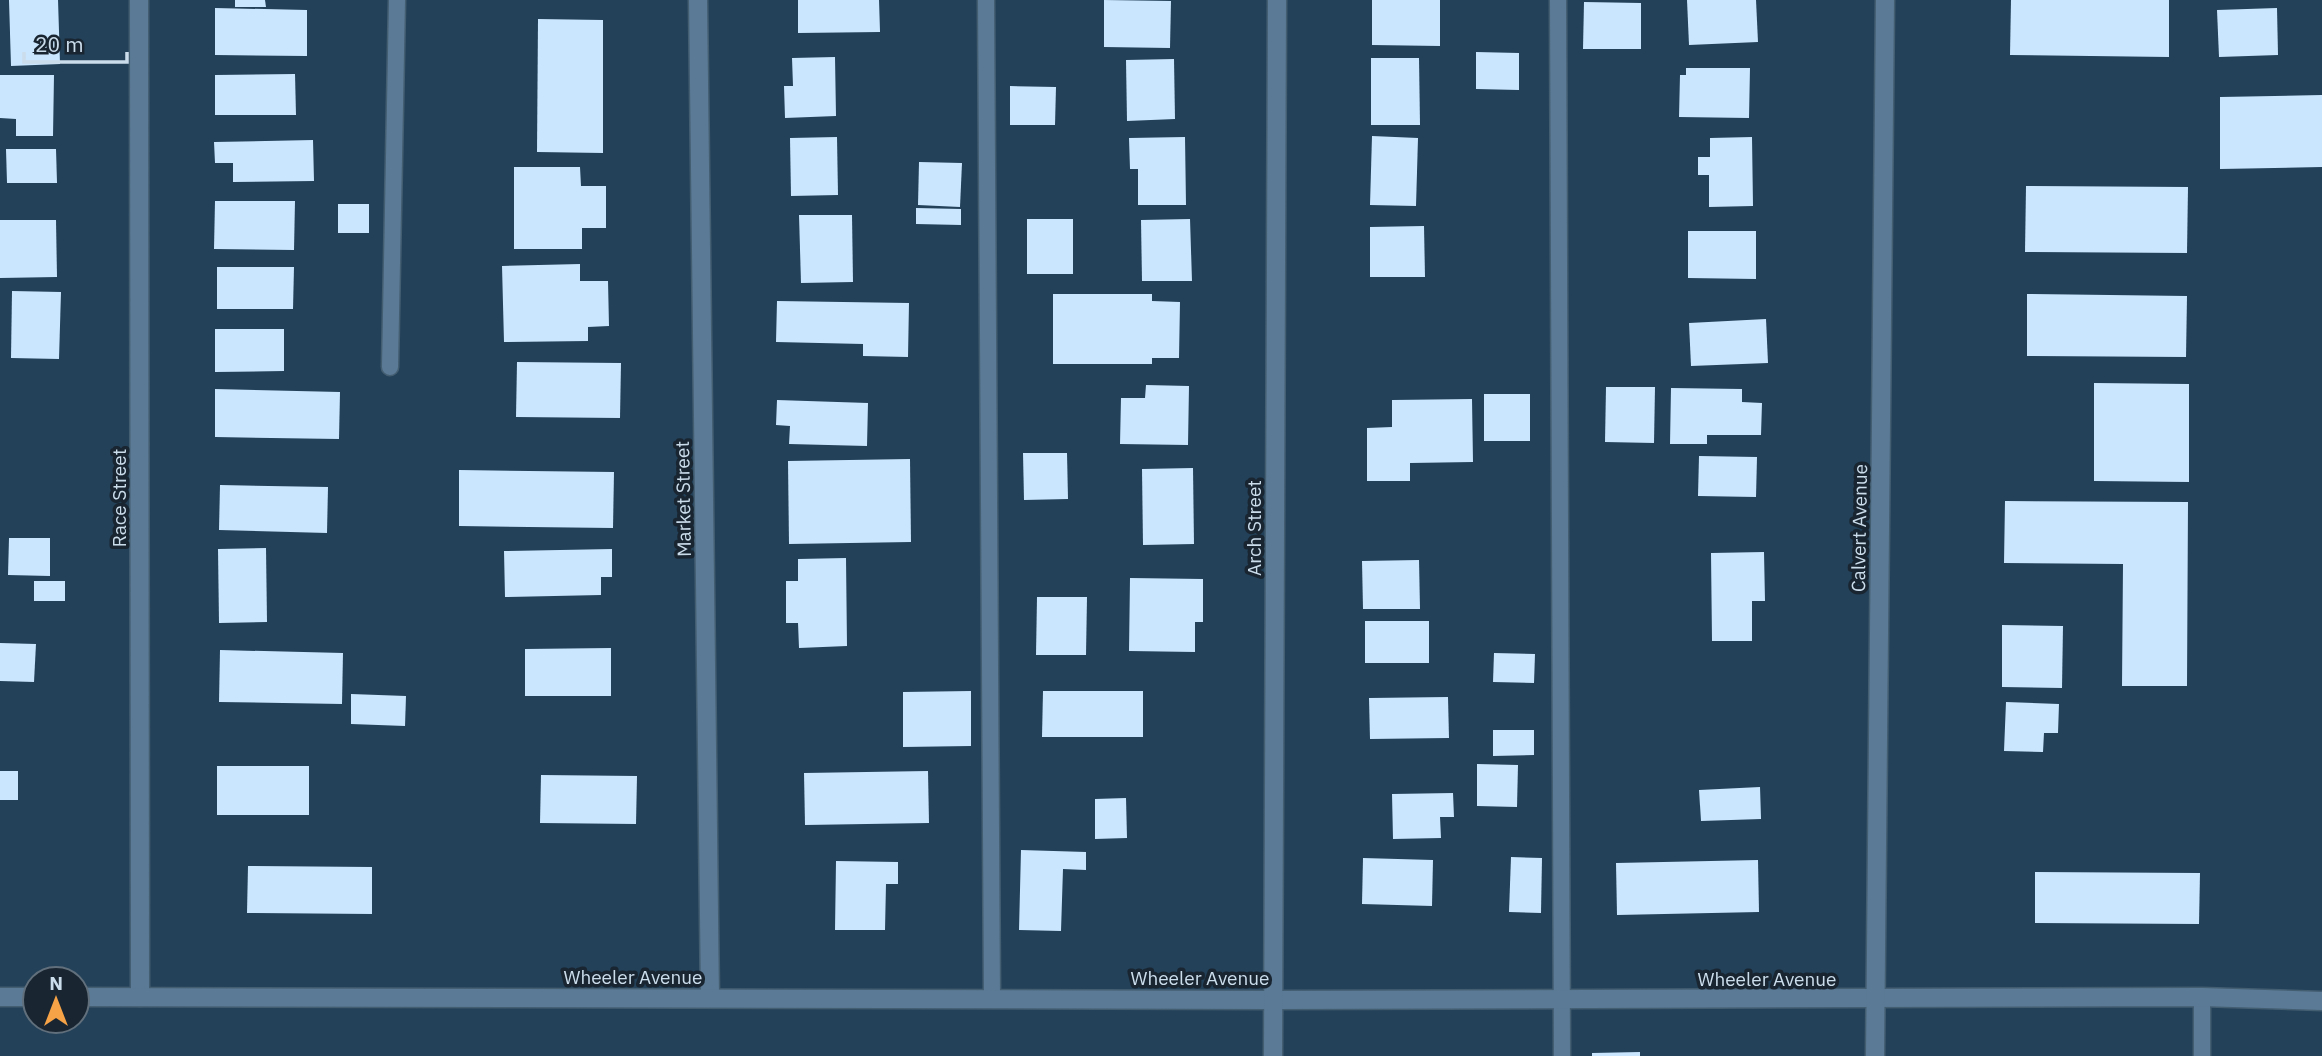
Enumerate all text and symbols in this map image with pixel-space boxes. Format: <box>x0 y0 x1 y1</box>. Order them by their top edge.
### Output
scale bar <box>24 21 128 65</box>
text: 20 m <box>35 30 84 58</box>
street label: Market Street <box>670 441 696 557</box>
street label: Race Street <box>107 449 131 547</box>
street label: Calvert Avenue <box>1846 464 1872 592</box>
street label: Arch Street <box>1242 480 1266 576</box>
north arrow <box>21 965 91 1035</box>
street label: Wheeler Avenue <box>563 965 703 989</box>
street label: Wheeler Avenue <box>1130 966 1270 990</box>
street label: Wheeler Avenue <box>1697 967 1837 991</box>
text: N <box>49 971 63 995</box>

